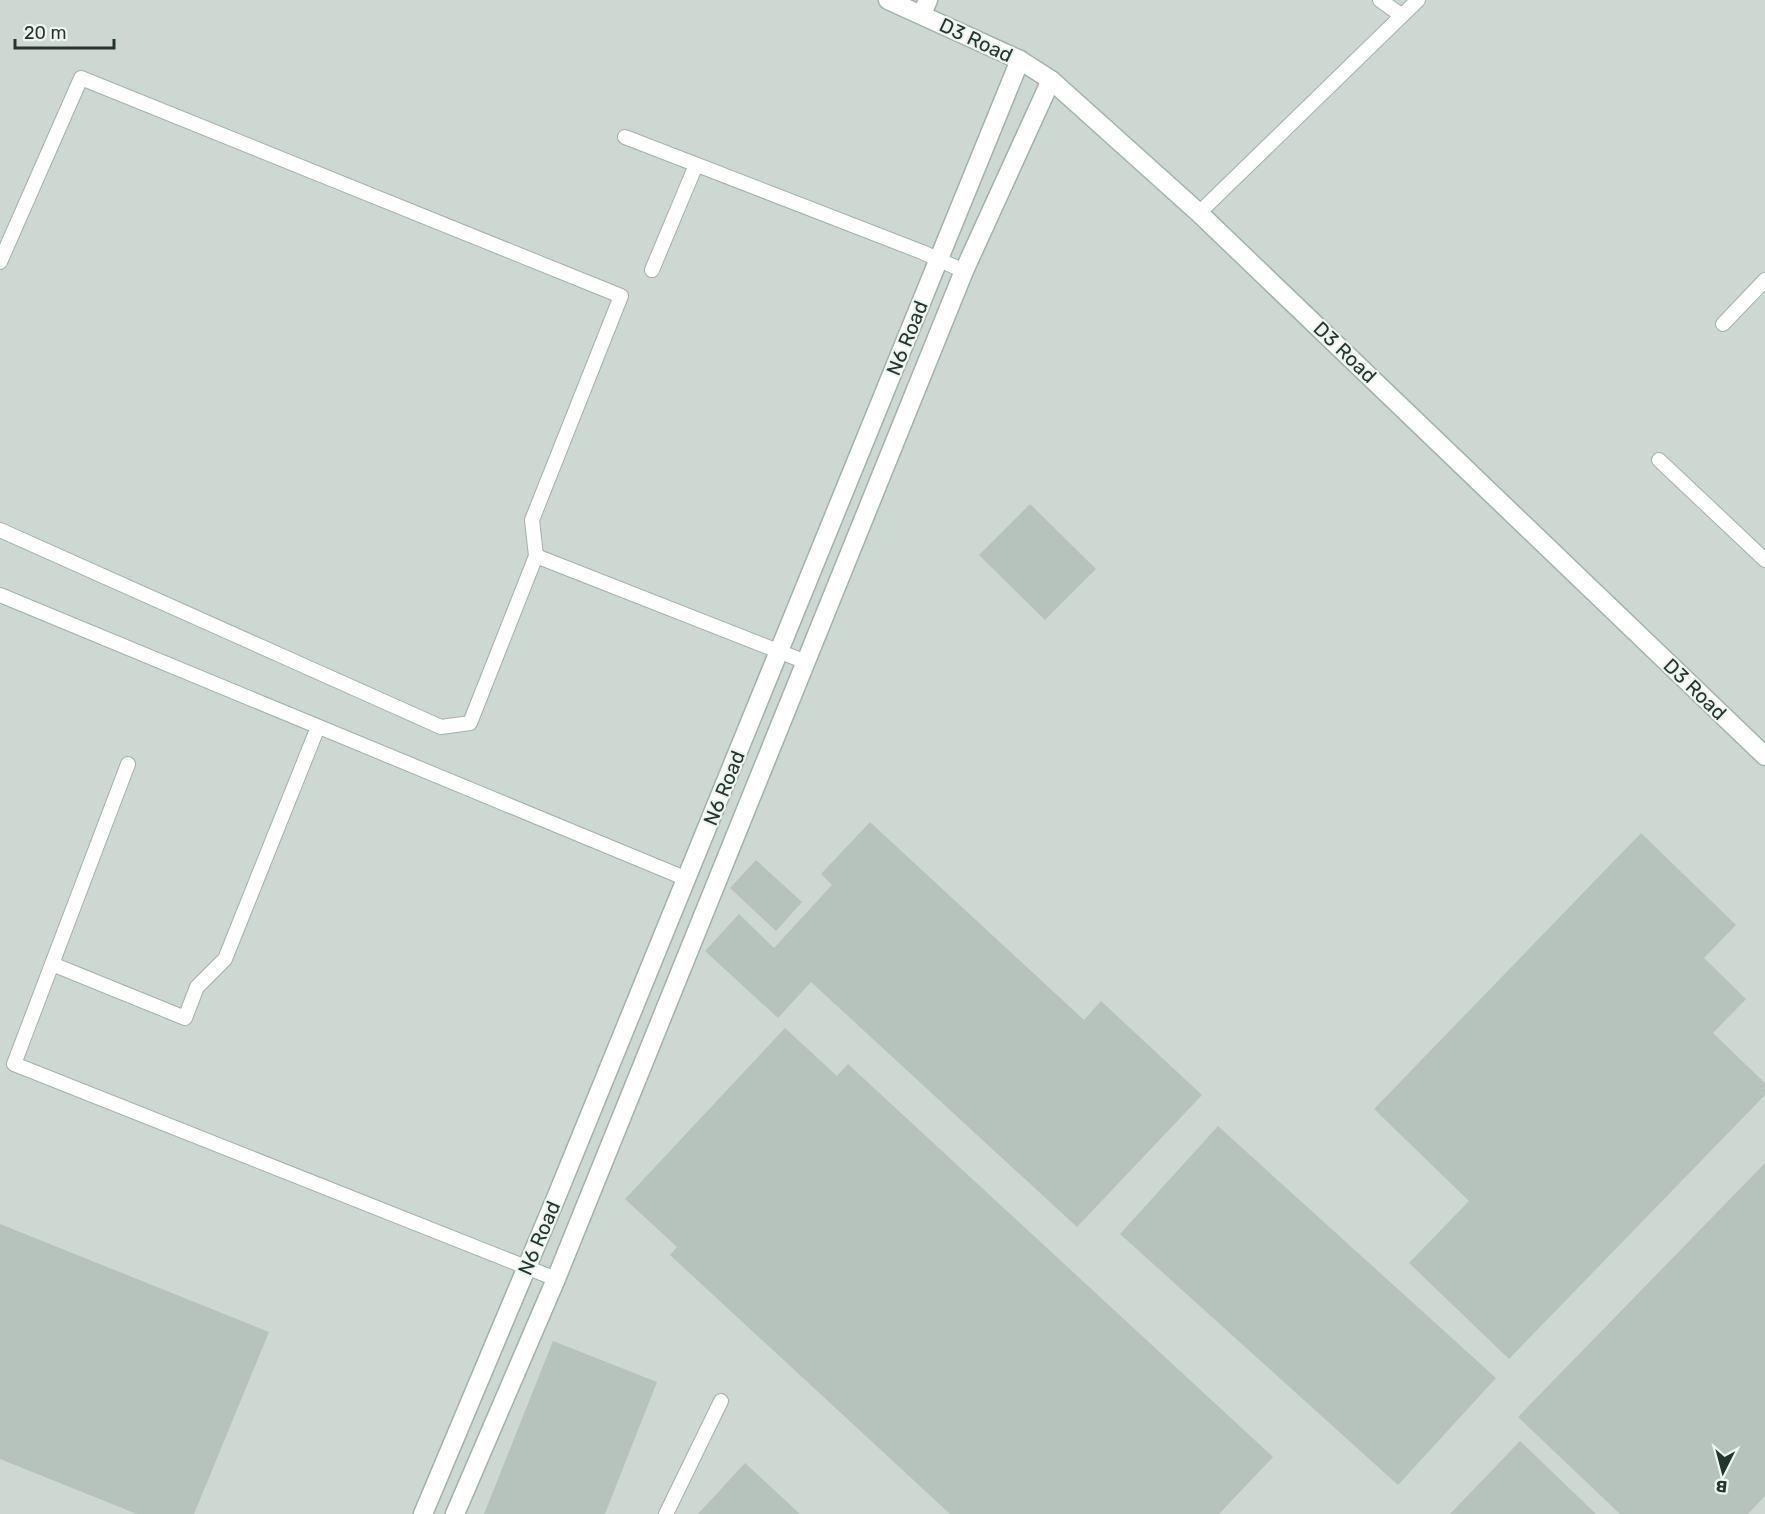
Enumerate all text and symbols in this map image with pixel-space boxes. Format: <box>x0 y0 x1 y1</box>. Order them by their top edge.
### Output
scale bar <box>15 12 114 50</box>
street label: D3 Road <box>936 13 1016 67</box>
text: 20 m <box>24 22 66 44</box>
street label: N6 Road <box>881 297 933 379</box>
street label: D3 Road <box>1309 316 1381 388</box>
street label: D3 Road <box>1659 653 1731 725</box>
street label: N6 Road <box>698 747 750 829</box>
street label: N6 Road <box>513 1197 565 1279</box>
north arrow <box>1693 1442 1753 1502</box>
text: B <box>1715 1476 1728 1496</box>

